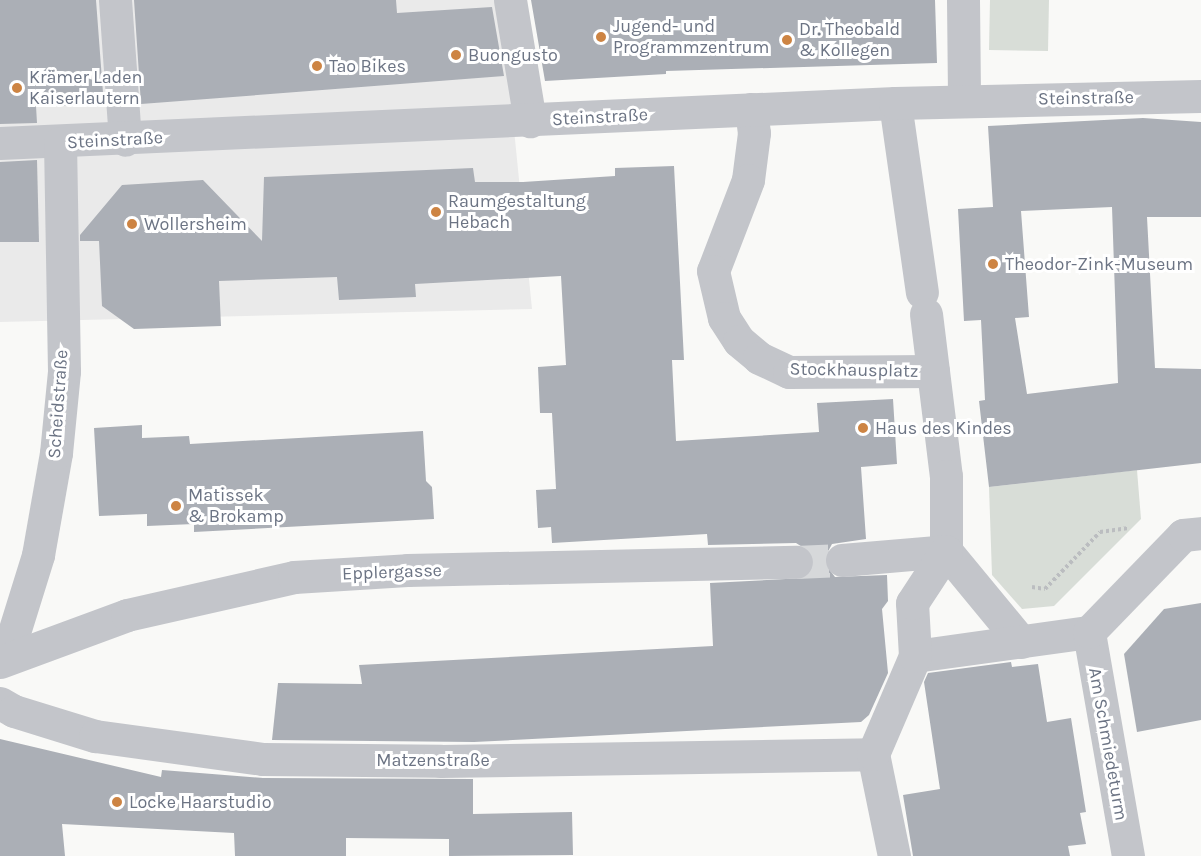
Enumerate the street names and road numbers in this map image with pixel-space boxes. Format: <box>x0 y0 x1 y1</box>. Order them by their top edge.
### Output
street label: Steinstraße <box>1038 86 1134 110</box>
street label: Steinstraße <box>551 104 649 130</box>
street label: Steinstraße <box>66 127 164 153</box>
street label: Scheidstraße <box>43 349 73 459</box>
street label: Stockhausplatz <box>789 358 919 382</box>
street label: Epplergasse <box>342 559 442 585</box>
street label: Am Schmiedeturm <box>1084 666 1132 822</box>
street label: Matzenstraße <box>376 749 490 771</box>

